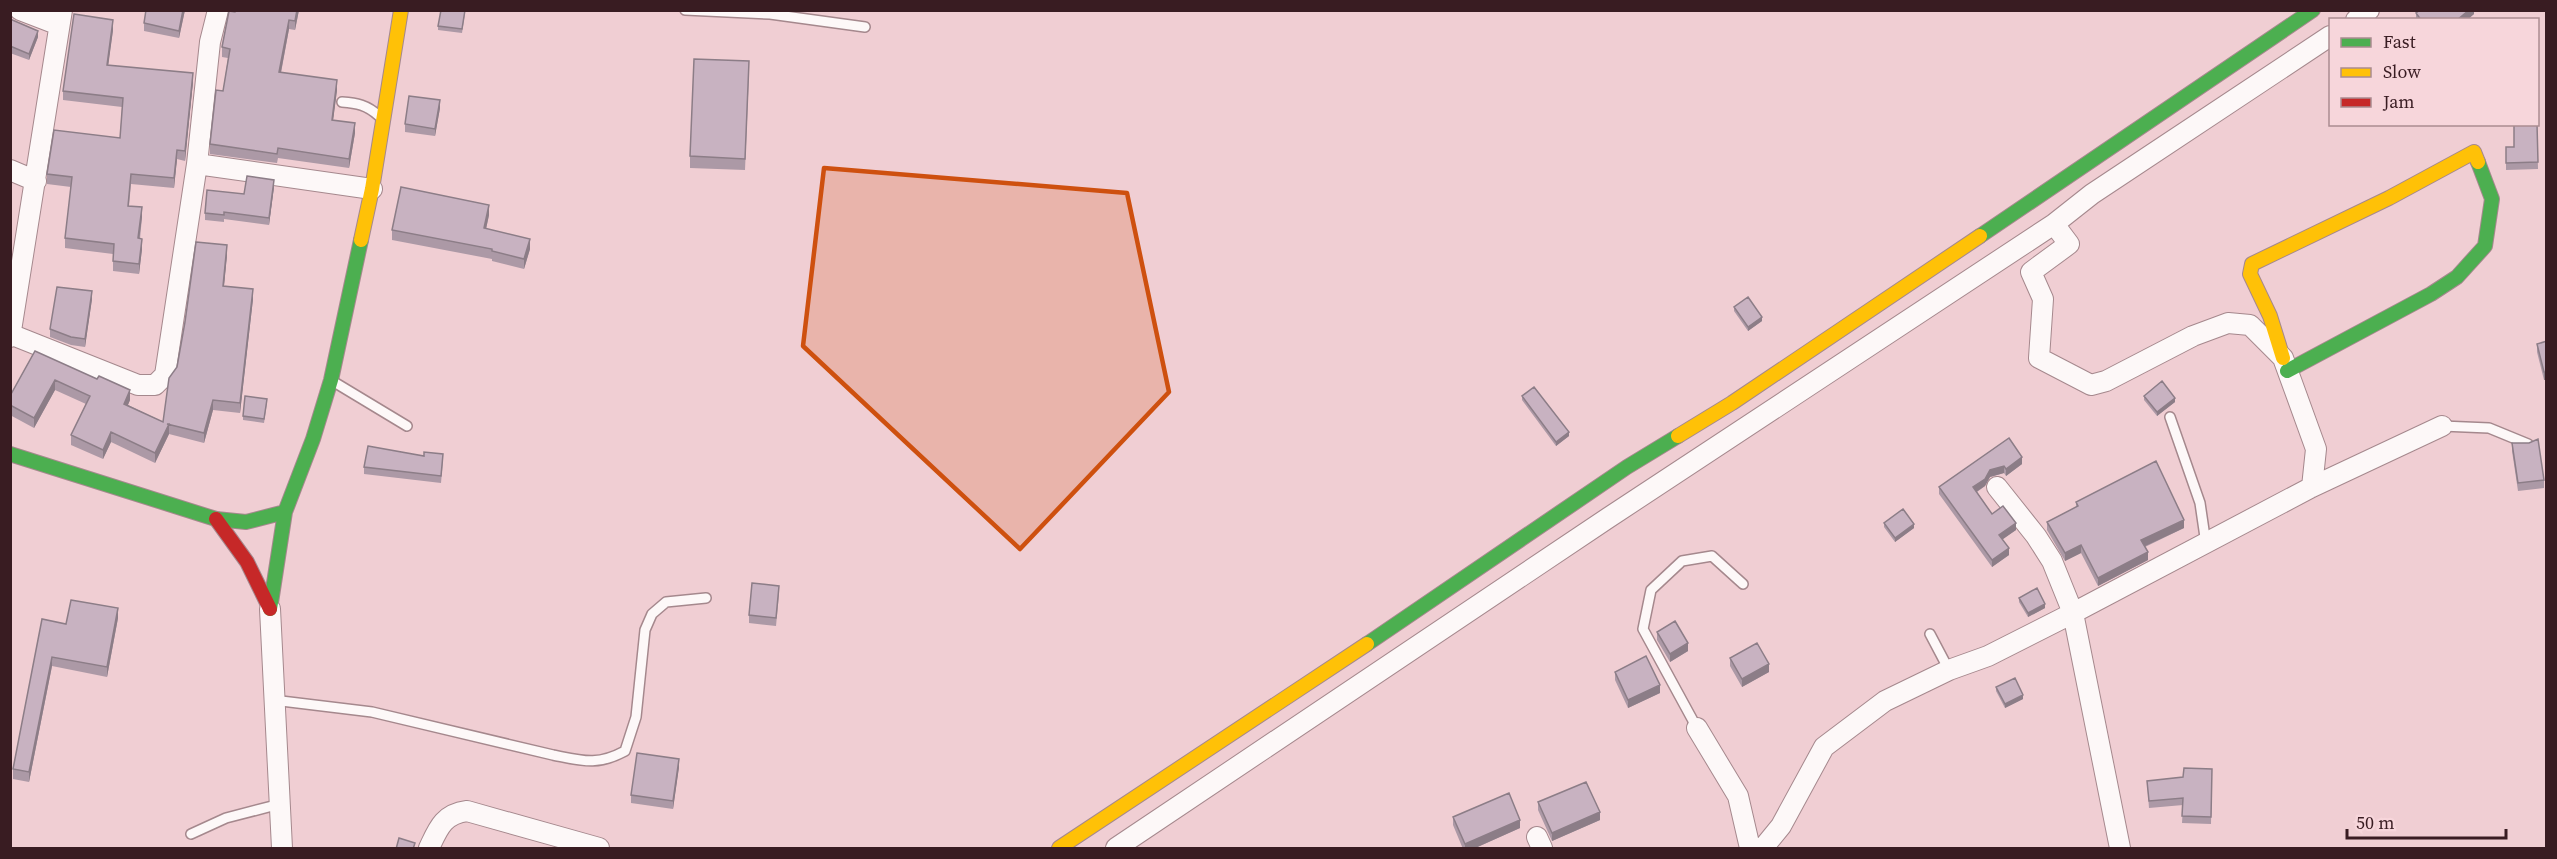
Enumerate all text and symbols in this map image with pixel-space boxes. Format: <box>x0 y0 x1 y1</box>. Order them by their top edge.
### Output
legend <box>2329 18 2539 126</box>
text: Fast <box>2383 29 2416 54</box>
text: Slow <box>2383 59 2421 84</box>
text: Jam <box>2382 89 2415 114</box>
scale bar <box>2347 802 2506 840</box>
text: 50 m <box>2356 810 2394 835</box>

